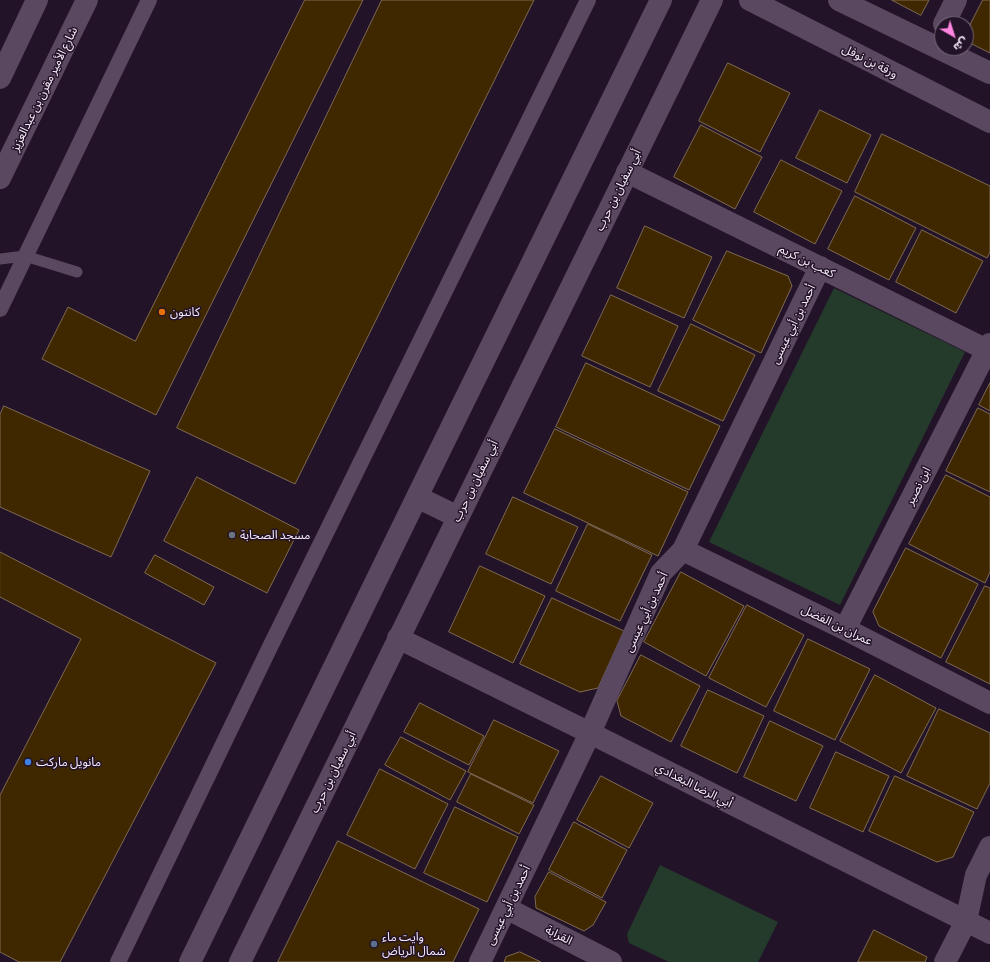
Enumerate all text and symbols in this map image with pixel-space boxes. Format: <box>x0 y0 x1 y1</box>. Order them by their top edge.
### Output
north arrow <box>934 16 974 56</box>
street label: شارع الأمير مقرن بن عبدالعزيز <box>8 24 80 154</box>
text: ش <box>951 35 971 55</box>
street label: ورقة بن نوفل <box>840 41 900 81</box>
street label: أبي سفيان بن حرب <box>592 147 644 233</box>
street label: كعب بن كريم <box>777 241 837 281</box>
street label: أحمد بن أبي عيسى <box>768 282 818 366</box>
place label: كانتون <box>170 305 200 319</box>
marker: كانتون <box>157 307 167 317</box>
street label: أبي سفيان بن حرب <box>449 438 501 524</box>
street label: ابن نصير <box>902 464 934 508</box>
place label: مسجد الصحابة <box>240 528 310 542</box>
marker: مسجد الصحابة <box>227 530 237 540</box>
street label: أحمد بن أبي عيسى <box>621 570 671 654</box>
street label: عمران بن الفضل <box>799 602 875 648</box>
street label: أبي سفيان بن حرب <box>307 729 359 815</box>
place label: مانويل ماركت <box>36 755 101 769</box>
marker: مانويل ماركت <box>23 757 33 767</box>
street label: أبي الرضا البغدادي <box>653 759 735 811</box>
street label: أحمد بن أبي عيسى <box>483 863 533 947</box>
street label: القرابة <box>543 922 575 948</box>
place label: وايت ماء شمال الرياض <box>382 930 446 958</box>
marker: وايت ماء شمال الرياض <box>369 939 379 949</box>

